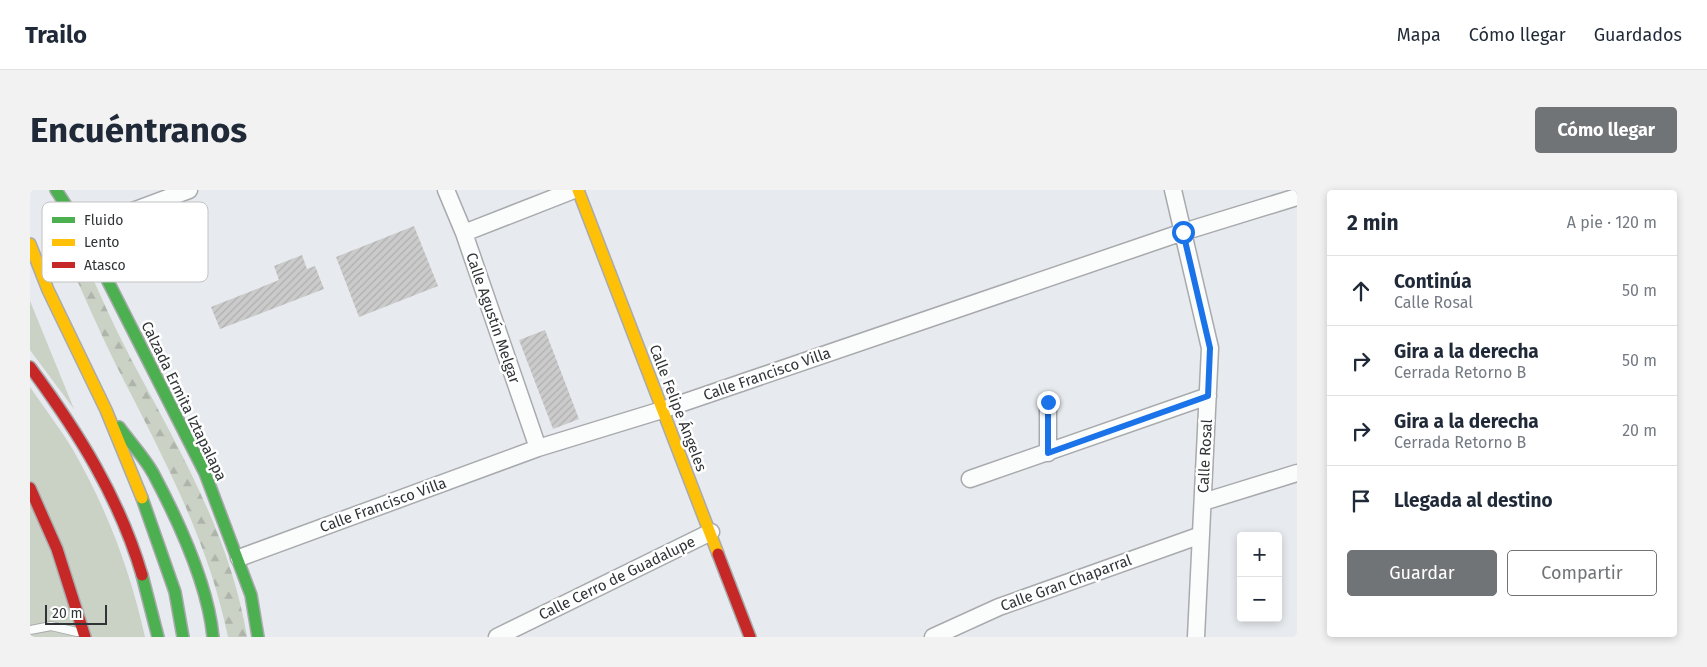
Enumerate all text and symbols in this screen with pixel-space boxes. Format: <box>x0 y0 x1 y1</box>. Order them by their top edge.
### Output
text: Trailo <box>25 21 87 49</box>
text: Mapa <box>1397 24 1441 46</box>
text: Cómo llegar <box>1469 24 1566 46</box>
text: Guardados <box>1594 24 1682 46</box>
button: Cómo llegar <box>1535 107 1677 153</box>
text: Encuéntranos <box>30 109 247 151</box>
legend <box>42 202 208 282</box>
text: 2 min <box>1347 210 1399 236</box>
text: Fluido <box>84 212 123 229</box>
text: A pie · 120 m <box>1567 213 1657 232</box>
route start <box>1172 221 1195 244</box>
text: Lento <box>84 234 119 251</box>
street label: Calle Agustín Melgar <box>462 250 524 386</box>
text: Atasco <box>84 257 126 274</box>
text: Continúa <box>1394 270 1472 293</box>
icon: ahead <box>1347 277 1375 305</box>
text: 50 m <box>1622 281 1657 300</box>
text: Calle Rosal <box>1394 293 1473 312</box>
street label: Calzada Ermita Iztapalapa <box>138 318 230 484</box>
text: Gira a la derecha <box>1394 340 1539 363</box>
street label: Calle Felipe Ángeles <box>646 342 710 474</box>
street label: Calle Francisco Villa <box>701 344 833 404</box>
icon: right <box>1347 347 1375 375</box>
text: 50 m <box>1622 351 1657 370</box>
text: Cerrada Retorno B <box>1394 363 1526 382</box>
route end <box>1037 391 1060 414</box>
text: Gira a la derecha <box>1394 410 1539 433</box>
icon: right <box>1347 417 1375 445</box>
street label: Calle Rosal <box>1194 418 1216 493</box>
text: 20 m <box>1622 421 1657 440</box>
text: Cerrada Retorno B <box>1394 433 1526 452</box>
street label: Calle Francisco Villa <box>317 474 449 536</box>
icon: arrive <box>1347 487 1375 515</box>
text: Llegada al destino <box>1394 489 1553 512</box>
street label: Calle Cerro de Guadalupe <box>536 532 698 624</box>
map controls <box>1237 532 1282 622</box>
button: + <box>1237 532 1282 577</box>
button: Guardar <box>1347 550 1497 596</box>
button: Compartir <box>1507 550 1657 596</box>
street label: Calle Gran Chaparral <box>998 551 1135 615</box>
button: − <box>1237 577 1282 622</box>
scale bar <box>45 602 108 625</box>
text: 20 m <box>52 605 82 622</box>

